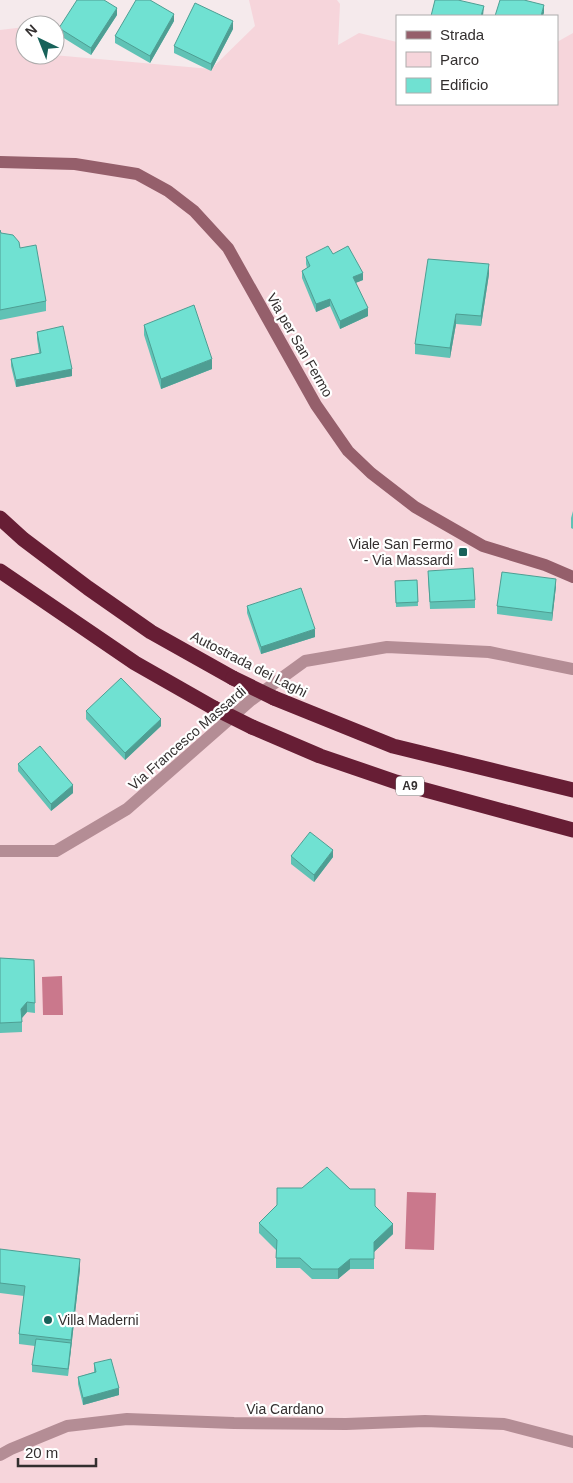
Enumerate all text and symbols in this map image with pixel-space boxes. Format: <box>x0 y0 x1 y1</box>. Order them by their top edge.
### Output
north arrow <box>15 15 65 65</box>
legend <box>396 15 558 105</box>
text: N <box>22 21 40 40</box>
text: Strada <box>440 26 485 43</box>
text: Parco <box>440 51 479 68</box>
text: Edificio <box>440 76 488 93</box>
street label: Via per San Fermo <box>264 290 336 400</box>
place label: Viale San Fermo - Via Massardi <box>349 536 453 568</box>
marker: Viale San Fermo - Via Massardi <box>457 546 469 558</box>
street label: Autostrada dei Laghi <box>188 628 310 700</box>
street label: Via Francesco Massardi <box>125 683 249 793</box>
road number: A9 <box>396 776 424 796</box>
place label: Villa Maderni <box>58 1312 139 1328</box>
marker: Villa Maderni <box>42 1314 54 1326</box>
street label: Via Cardano <box>246 1401 324 1417</box>
scale bar <box>18 1436 95 1468</box>
text: 20 m <box>25 1444 58 1461</box>

